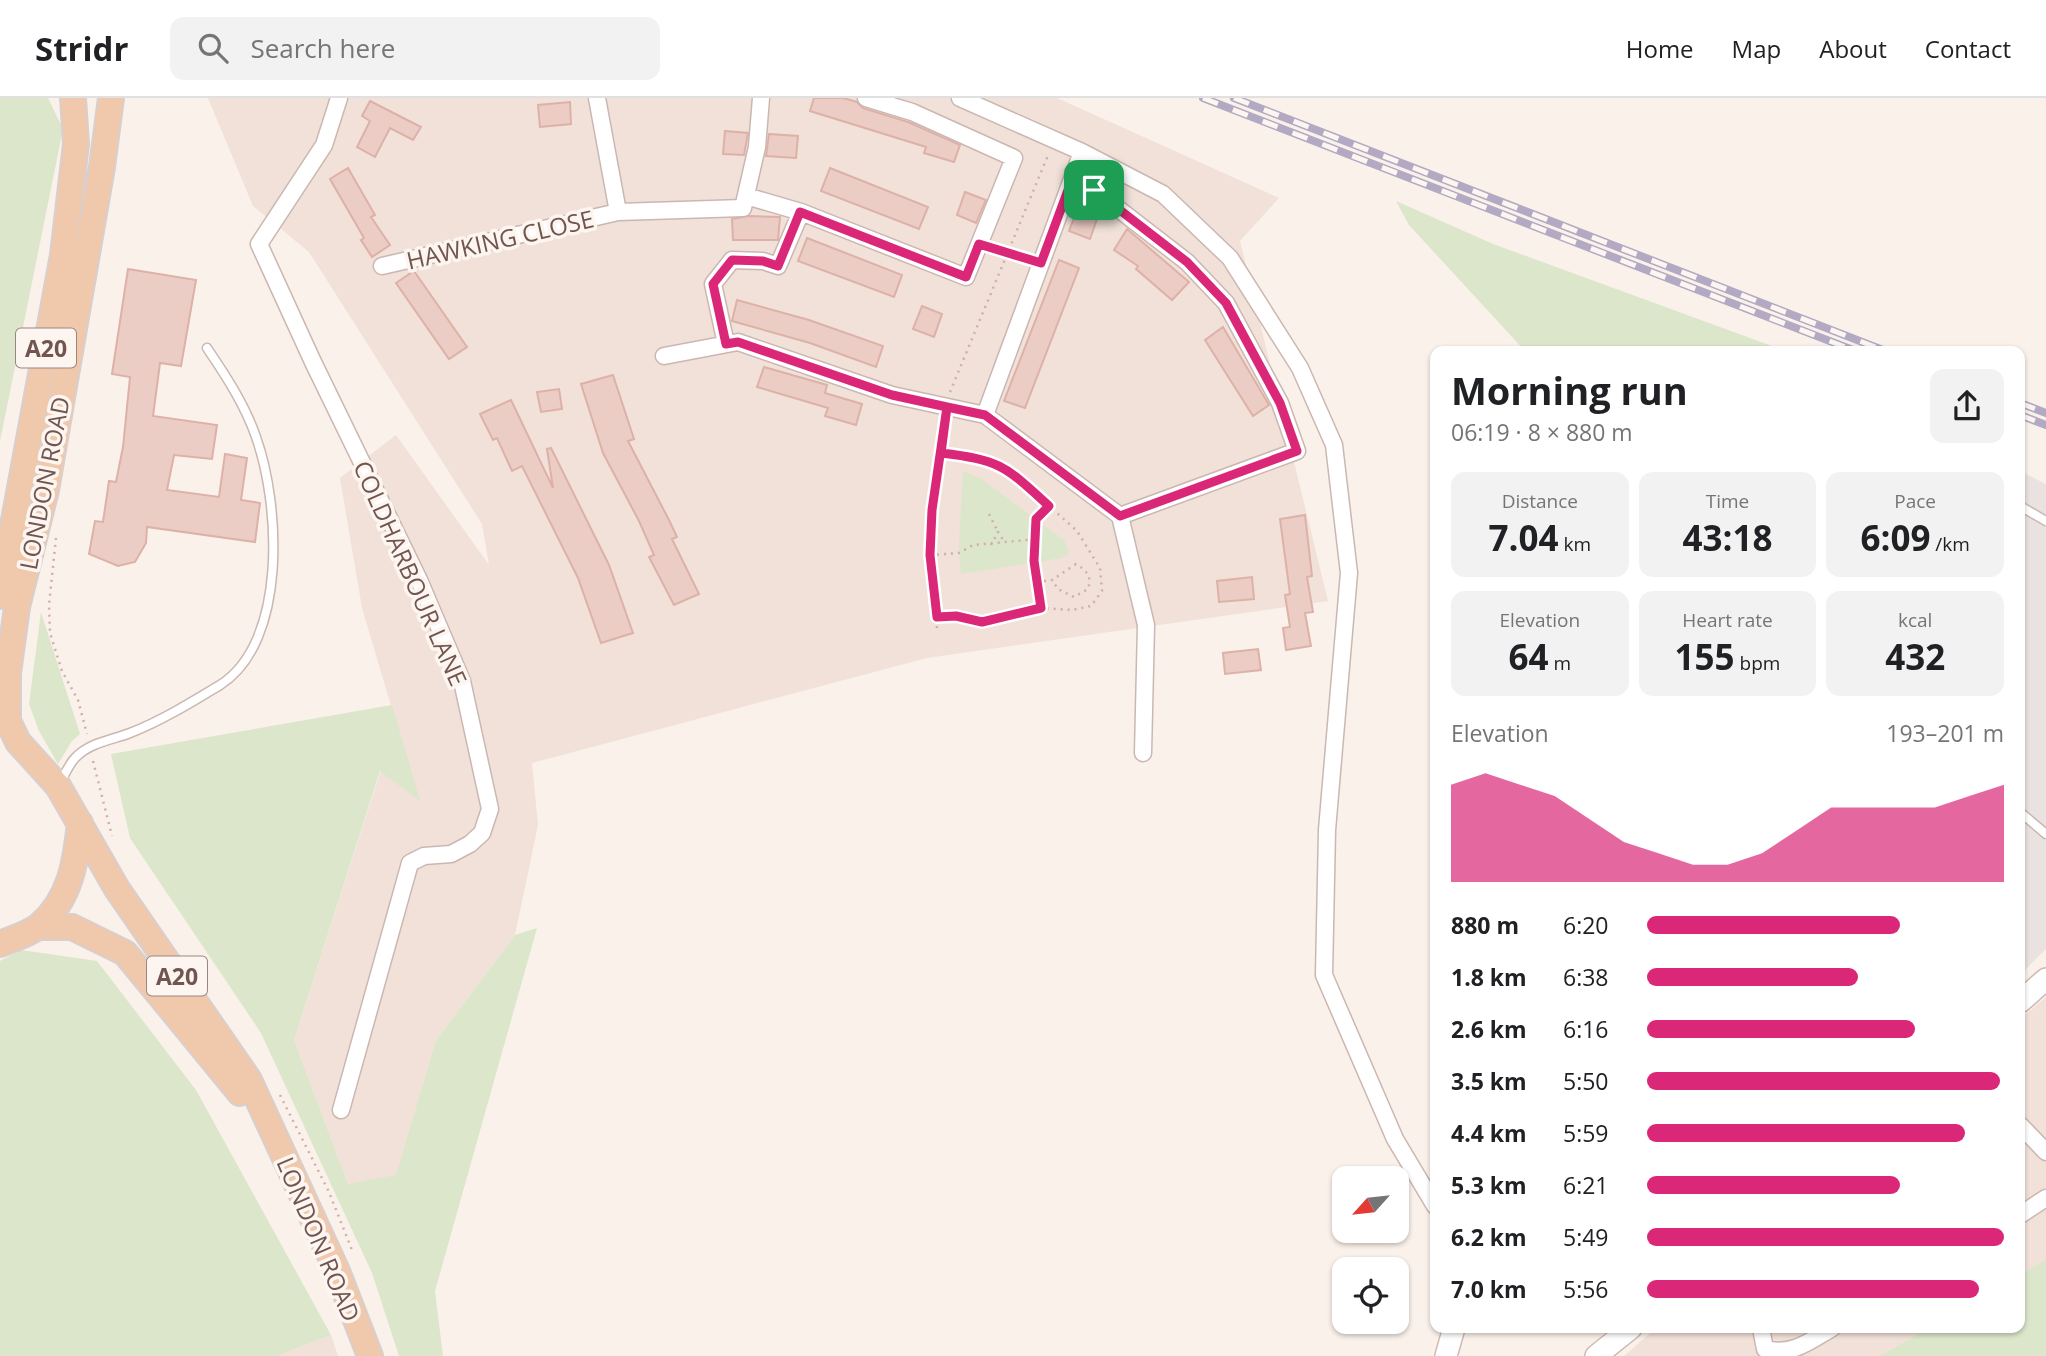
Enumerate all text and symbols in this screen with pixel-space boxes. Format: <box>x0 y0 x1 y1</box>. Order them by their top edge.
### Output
search box <box>170 17 660 80</box>
text: Stridr <box>35 26 128 71</box>
icon: search <box>194 29 232 67</box>
text: Search here <box>250 30 395 66</box>
text: Home <box>1626 32 1694 65</box>
text: Map <box>1732 32 1781 65</box>
text: About <box>1819 32 1887 65</box>
text: Contact <box>1925 32 2011 65</box>
pin <box>1064 160 1124 220</box>
icon: arrive <box>1075 171 1113 209</box>
street label: HAWKING CLOSE <box>403 201 597 277</box>
road number: A20 <box>16 328 76 368</box>
text: Morning run <box>1451 364 1688 416</box>
button: share <box>1930 369 2004 443</box>
street label: LONDON ROAD <box>11 394 77 572</box>
text: 06:19 · 8 × 880 m <box>1451 416 1633 448</box>
street label: COLDHARBOUR LANE <box>346 455 476 691</box>
text: Distance <box>1502 488 1578 514</box>
text: Time <box>1706 488 1749 514</box>
text: Pace <box>1894 488 1936 514</box>
text: 7.04 <box>1489 514 1559 561</box>
text: 43:18 <box>1682 514 1773 561</box>
text: 6:09 <box>1860 514 1930 561</box>
text: km <box>1559 531 1591 557</box>
text: /km <box>1930 531 1970 557</box>
text: Elevation <box>1499 607 1580 633</box>
text: Heart rate <box>1682 607 1773 633</box>
text: kcal <box>1898 607 1932 633</box>
text: 64 <box>1509 633 1549 680</box>
text: 155 <box>1675 633 1735 680</box>
text: 432 <box>1885 633 1945 680</box>
text: m <box>1549 650 1571 676</box>
text: bpm <box>1735 650 1780 676</box>
text: Elevation <box>1451 717 1549 749</box>
text: 193–201 m <box>1886 717 2004 749</box>
text: 880 m <box>1451 909 1519 941</box>
text: 6:20 <box>1563 909 1609 941</box>
road number: A20 <box>147 956 207 996</box>
text: 1.8 km <box>1451 961 1527 993</box>
text: 6:38 <box>1563 961 1609 993</box>
text: 2.6 km <box>1451 1013 1527 1045</box>
text: 6:16 <box>1563 1013 1609 1045</box>
text: 3.5 km <box>1451 1065 1527 1097</box>
text: 5:50 <box>1563 1065 1609 1097</box>
text: 4.4 km <box>1451 1117 1527 1149</box>
text: 5:59 <box>1563 1117 1609 1149</box>
street label: LONDON ROAD <box>269 1152 369 1326</box>
north arrow <box>1332 1166 1409 1242</box>
map controls <box>1332 1166 1409 1334</box>
text: 5.3 km <box>1451 1169 1527 1201</box>
text: 6:21 <box>1563 1169 1609 1201</box>
text: 6.2 km <box>1451 1221 1527 1253</box>
text: 5:49 <box>1563 1221 1609 1253</box>
button: locate <box>1332 1257 1409 1334</box>
text: 7.0 km <box>1451 1273 1527 1305</box>
text: 5:56 <box>1563 1273 1609 1305</box>

